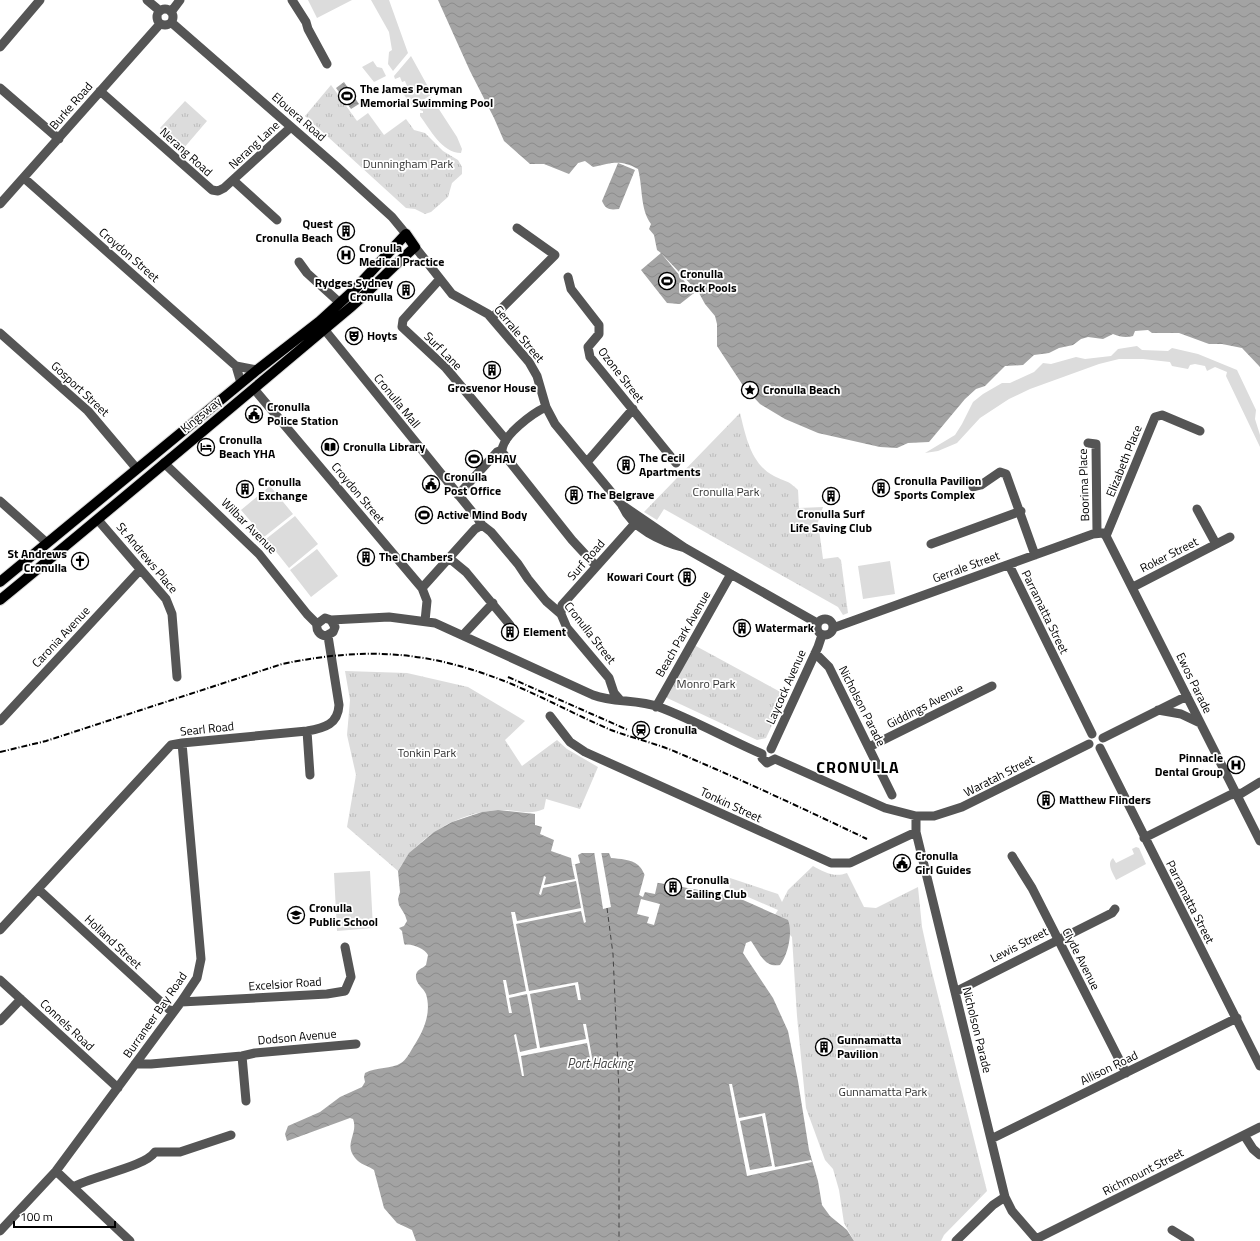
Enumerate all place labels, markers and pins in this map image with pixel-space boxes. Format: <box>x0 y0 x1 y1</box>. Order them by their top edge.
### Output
place label: The James Peryman Memorial Swimming Pool <box>360 79 493 112</box>
sports icon: The James Peryman Memorial Swimming Pool <box>337 86 357 106</box>
place label: Quest Cronulla Beach <box>256 214 334 247</box>
building icon: Quest Cronulla Beach <box>336 221 356 241</box>
place label: Cronulla Medical Practice <box>359 238 444 271</box>
hospital icon: Cronulla Medical Practice <box>336 245 356 265</box>
place label: Cronulla Rock Pools <box>680 264 737 297</box>
sports icon: Cronulla Rock Pools <box>657 271 677 291</box>
place label: Rydges Sydney Cronulla <box>315 273 393 306</box>
building icon: Rydges Sydney Cronulla <box>396 280 416 300</box>
theatre icon: Hoyts <box>344 326 364 346</box>
place label: Hoyts <box>367 326 398 345</box>
building icon: Grosvenor House <box>482 360 502 380</box>
place label: Grosvenor House <box>448 378 536 397</box>
place icon: Cronulla Beach <box>740 380 760 400</box>
place label: Cronulla Beach <box>763 380 840 399</box>
place label: Cronulla Police Station <box>267 397 338 430</box>
public building icon: Cronulla Police Station <box>244 404 264 424</box>
place label: Cronulla Beach YHA <box>219 430 276 463</box>
hotel icon: Cronulla Beach YHA <box>196 437 216 457</box>
library icon: Cronulla Library <box>320 437 340 457</box>
place label: Cronulla Library <box>343 437 425 456</box>
place label: The Cecil Apartments <box>639 448 701 481</box>
sports icon: BHAV <box>464 449 484 469</box>
place label: BHAV <box>487 449 517 468</box>
building icon: The Cecil Apartments <box>616 455 636 475</box>
place label: Cronulla Post Office <box>444 467 501 500</box>
place label: Cronulla Pavilion Sports Complex <box>894 471 981 504</box>
place label: Cronulla Exchange <box>258 472 308 505</box>
public building icon: Cronulla Post Office <box>421 474 441 494</box>
building icon: Cronulla Pavilion Sports Complex <box>871 478 891 498</box>
building icon: Cronulla Exchange <box>235 479 255 499</box>
building icon: The Belgrave <box>564 485 584 505</box>
place label: The Belgrave <box>587 485 654 504</box>
building icon: Cronulla Surf Life Saving Club <box>821 486 841 506</box>
place label: Cronulla Surf Life Saving Club <box>790 504 872 537</box>
sports icon: Active Mind Body <box>414 505 434 525</box>
place label: Active Mind Body <box>437 505 527 524</box>
place label: St Andrews Cronulla <box>8 544 67 577</box>
building icon: The Chambers <box>356 547 376 567</box>
place label: The Chambers <box>379 547 453 566</box>
church icon: St Andrews Cronulla <box>70 551 90 571</box>
place label: Kowari Court <box>607 567 675 586</box>
building icon: Kowari Court <box>677 567 697 587</box>
building icon: Watermark <box>732 618 752 638</box>
place label: Watermark <box>755 618 815 637</box>
building icon: Element <box>500 622 520 642</box>
place label: Element <box>523 622 567 641</box>
station icon: Cronulla <box>631 720 651 740</box>
place label: Cronulla <box>654 720 697 739</box>
place label: Pinnacle Dental Group <box>1155 748 1223 781</box>
hospital icon: Pinnacle Dental Group <box>1226 755 1246 775</box>
building icon: Matthew Flinders <box>1036 790 1056 810</box>
place label: Matthew Flinders <box>1059 790 1151 809</box>
place label: Cronulla Girl Guides <box>915 846 972 879</box>
public building icon: Cronulla Girl Guides <box>892 853 912 873</box>
place label: Cronulla Sailing Club <box>686 870 747 903</box>
building icon: Cronulla Sailing Club <box>663 877 683 897</box>
place label: Cronulla Public School <box>309 898 378 931</box>
school or university icon: Cronulla Public School <box>286 905 306 925</box>
place label: Gunnamatta Pavilion <box>837 1030 901 1063</box>
building icon: Gunnamatta Pavilion <box>814 1037 834 1057</box>

